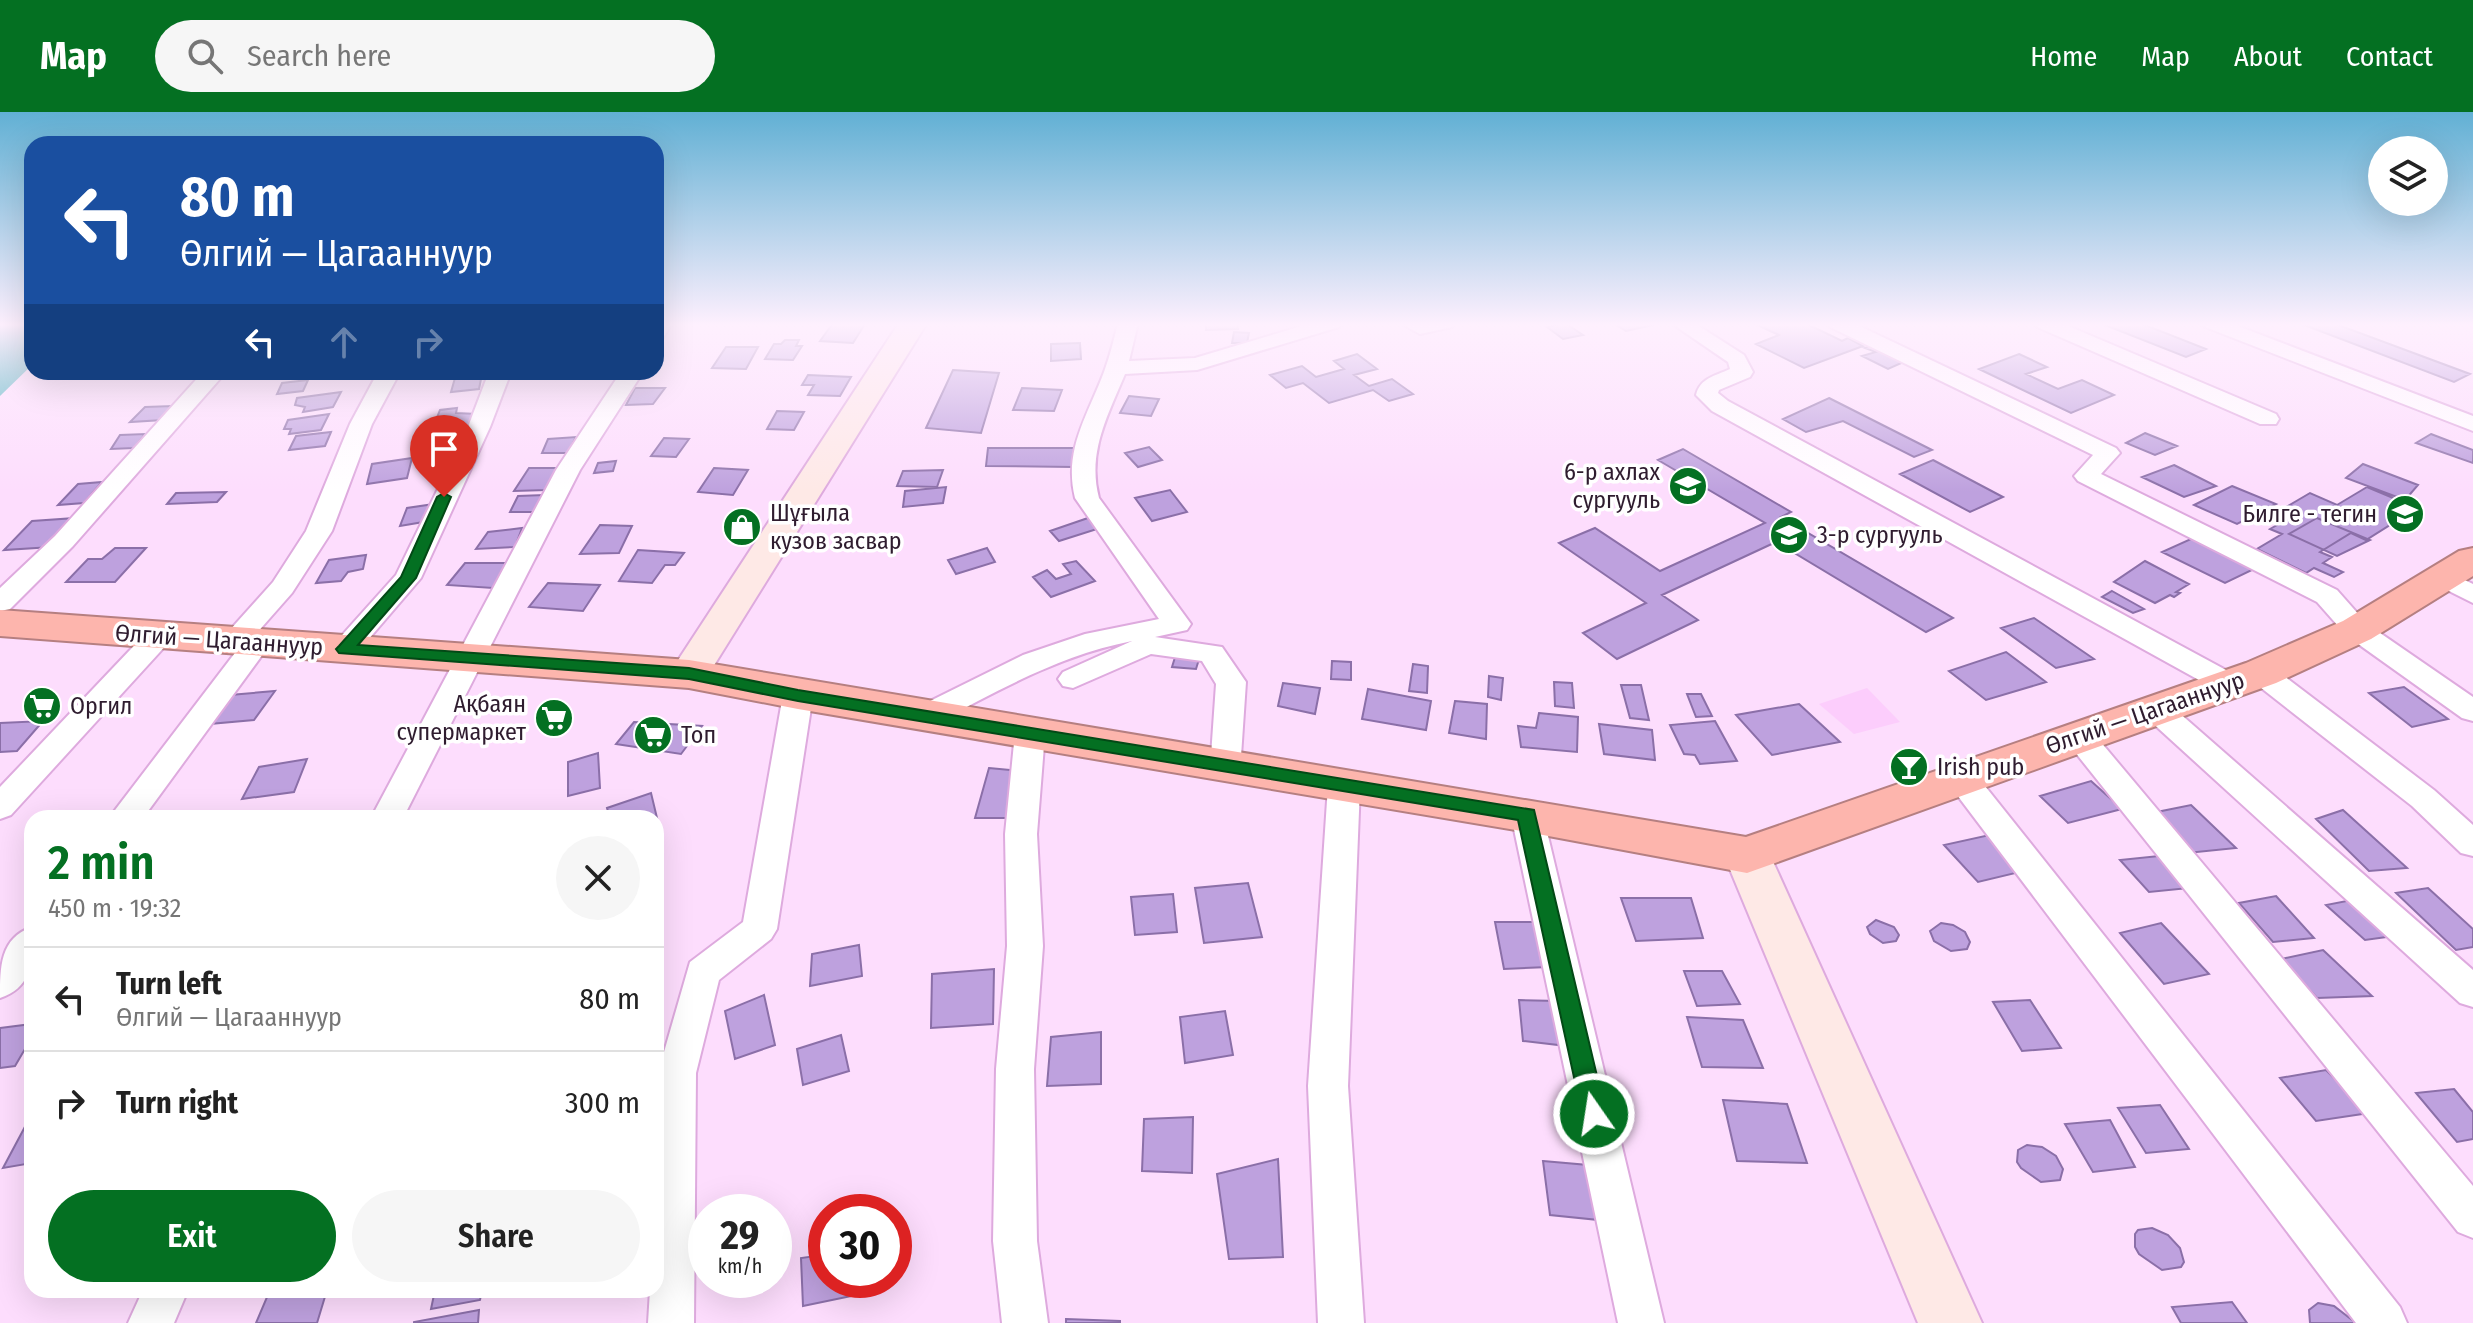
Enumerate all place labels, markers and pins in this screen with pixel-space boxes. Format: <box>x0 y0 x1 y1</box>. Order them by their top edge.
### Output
pin <box>410 415 478 497</box>
place label: 6-р ахлах сургууль <box>1564 458 1660 514</box>
school or university icon: 6-р ахлах сургууль <box>1667 465 1709 507</box>
school or university icon: Билге - тегин <box>2384 493 2426 535</box>
place label: Шұғыла кузов засвар <box>770 499 902 555</box>
place label: Билге - тегин <box>2243 500 2377 528</box>
shop icon: Шұғыла кузов засвар <box>721 506 763 548</box>
school or university icon: 3-р сургууль <box>1768 514 1810 556</box>
place label: 3-р сургууль <box>1817 521 1943 549</box>
supermarket icon: Оргил <box>21 685 63 727</box>
place label: Ақбаян супермаркет <box>396 690 526 746</box>
place label: Оргил <box>70 692 132 720</box>
supermarket icon: Ақбаян супермаркет <box>533 697 575 739</box>
supermarket icon: Топ <box>632 714 674 756</box>
place label: Топ <box>681 721 716 749</box>
bar icon: Irish pub <box>1888 746 1930 788</box>
place label: Irish pub <box>1937 753 2024 781</box>

